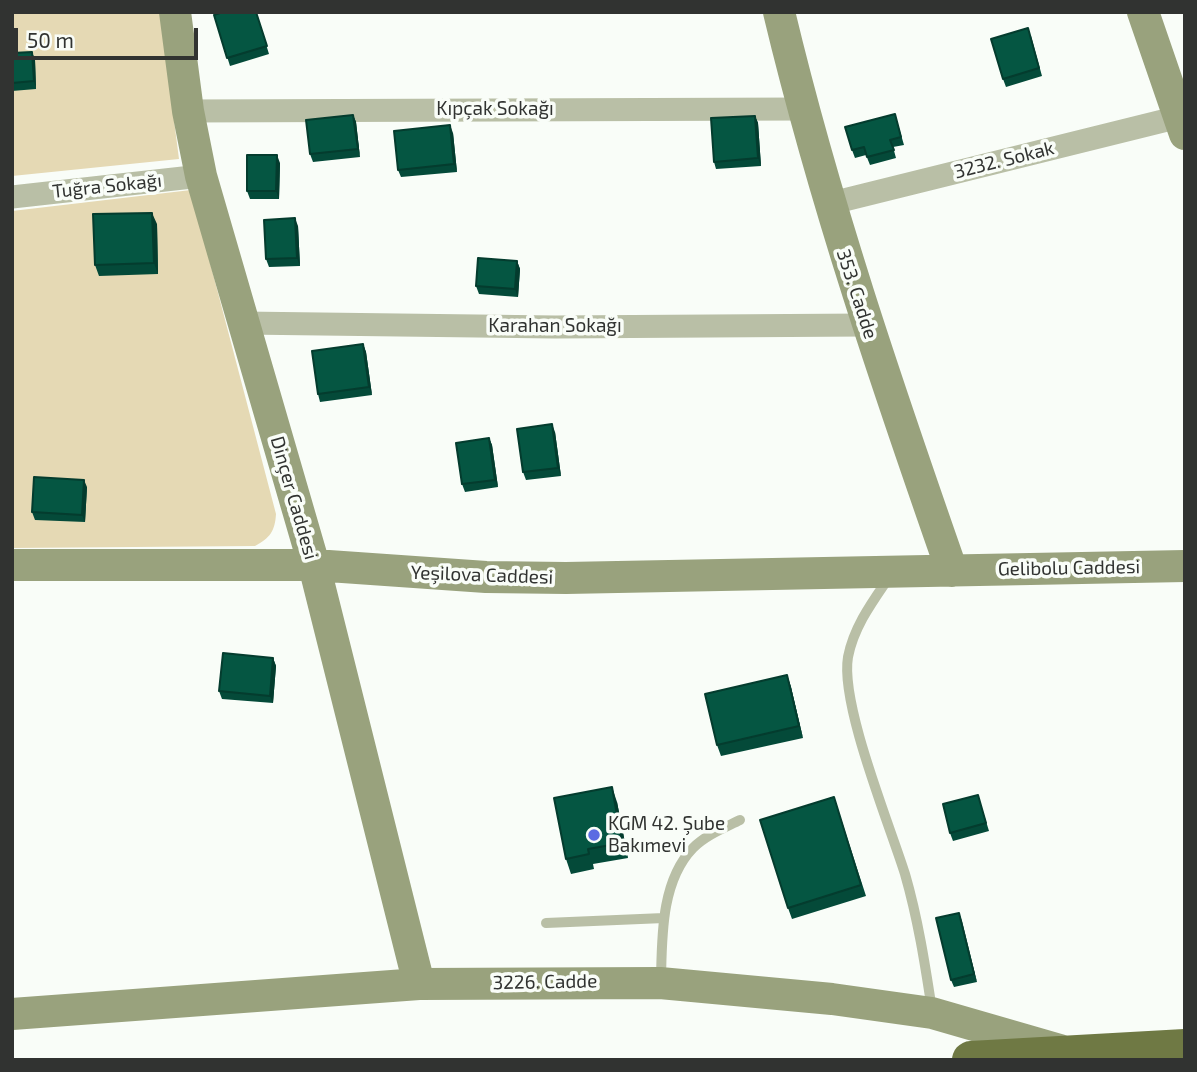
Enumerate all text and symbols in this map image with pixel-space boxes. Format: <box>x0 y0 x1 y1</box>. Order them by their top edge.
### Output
scale bar <box>18 14 201 58</box>
text: 50 m <box>27 27 74 52</box>
street label: Kıpçak Sokağı <box>436 98 554 120</box>
street label: 3232. Sokak <box>952 137 1056 183</box>
street label: Tuğra Sokağı <box>51 169 163 203</box>
street label: 353. Cadde <box>832 246 882 342</box>
street label: Karahan Sokağı <box>488 315 622 337</box>
street label: Dinçer Caddesi <box>266 434 322 562</box>
street label: Gelibolu Caddesi <box>998 555 1140 581</box>
street label: Yeşilova Caddesi <box>410 561 554 589</box>
place label: KGM 42. Şube Bakımevi <box>608 813 725 857</box>
marker: KGM 42. Şube Bakımevi <box>586 827 602 843</box>
street label: 3226. Cadde <box>493 970 597 994</box>

